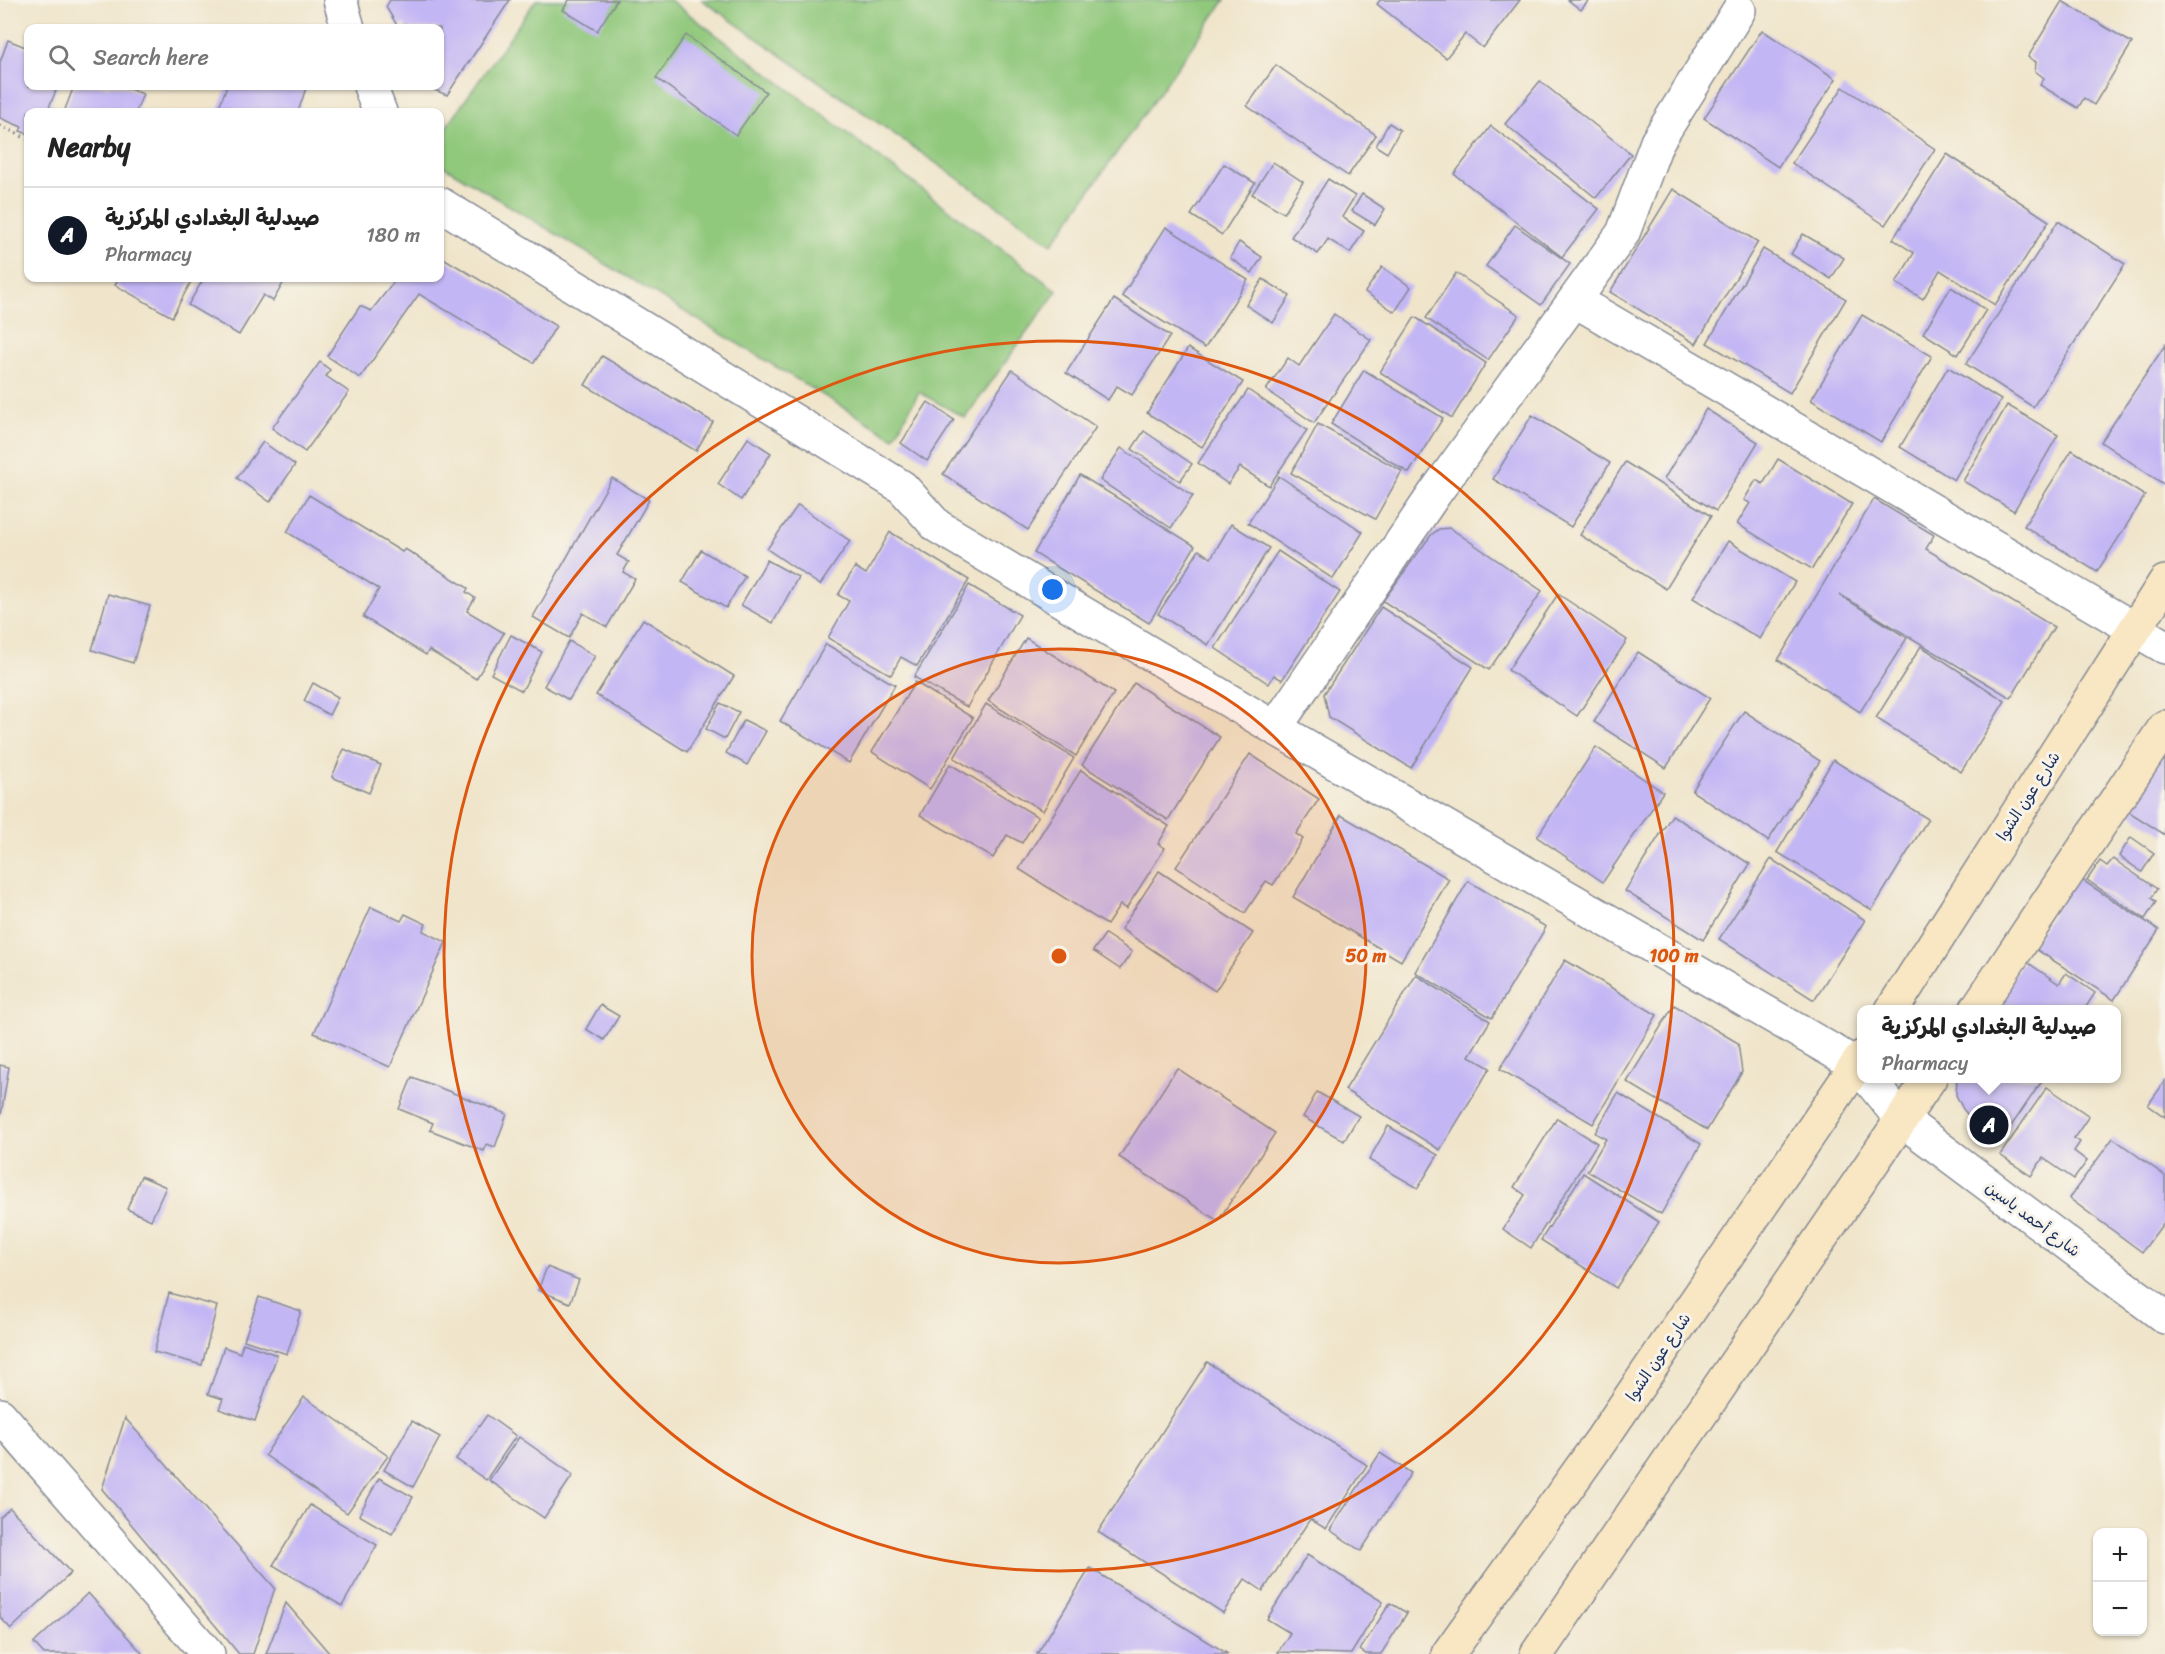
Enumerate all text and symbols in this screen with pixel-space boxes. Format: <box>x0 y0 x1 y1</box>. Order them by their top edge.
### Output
search box <box>24 24 444 90</box>
text: Search here <box>93 38 209 77</box>
icon: search <box>45 41 78 74</box>
text: Nearby <box>48 124 130 170</box>
text: صيدلية البغدادي المركزية <box>105 198 320 237</box>
text: A <box>61 218 74 253</box>
text: 180 m <box>366 218 420 253</box>
text: Pharmacy <box>105 237 192 272</box>
your location <box>1038 575 1067 604</box>
street label: شارع عون الشوا <box>1988 745 2068 847</box>
text: 50 m <box>1346 940 1387 972</box>
text: 100 m <box>1650 940 1699 972</box>
centre of rings <box>1049 946 1069 966</box>
popup <box>1857 1005 2121 1083</box>
text: صيدلية البغدادي المركزية <box>1882 1007 2096 1046</box>
text: Pharmacy <box>1882 1046 1968 1081</box>
pin: A <box>1970 1102 2008 1148</box>
street label: شارع أحمد ياسين <box>1979 1173 2087 1265</box>
street label: شارع عون الشوا <box>1617 1307 1699 1407</box>
map controls <box>2093 1528 2147 1636</box>
button: + <box>2093 1528 2147 1582</box>
button: − <box>2093 1582 2147 1636</box>

